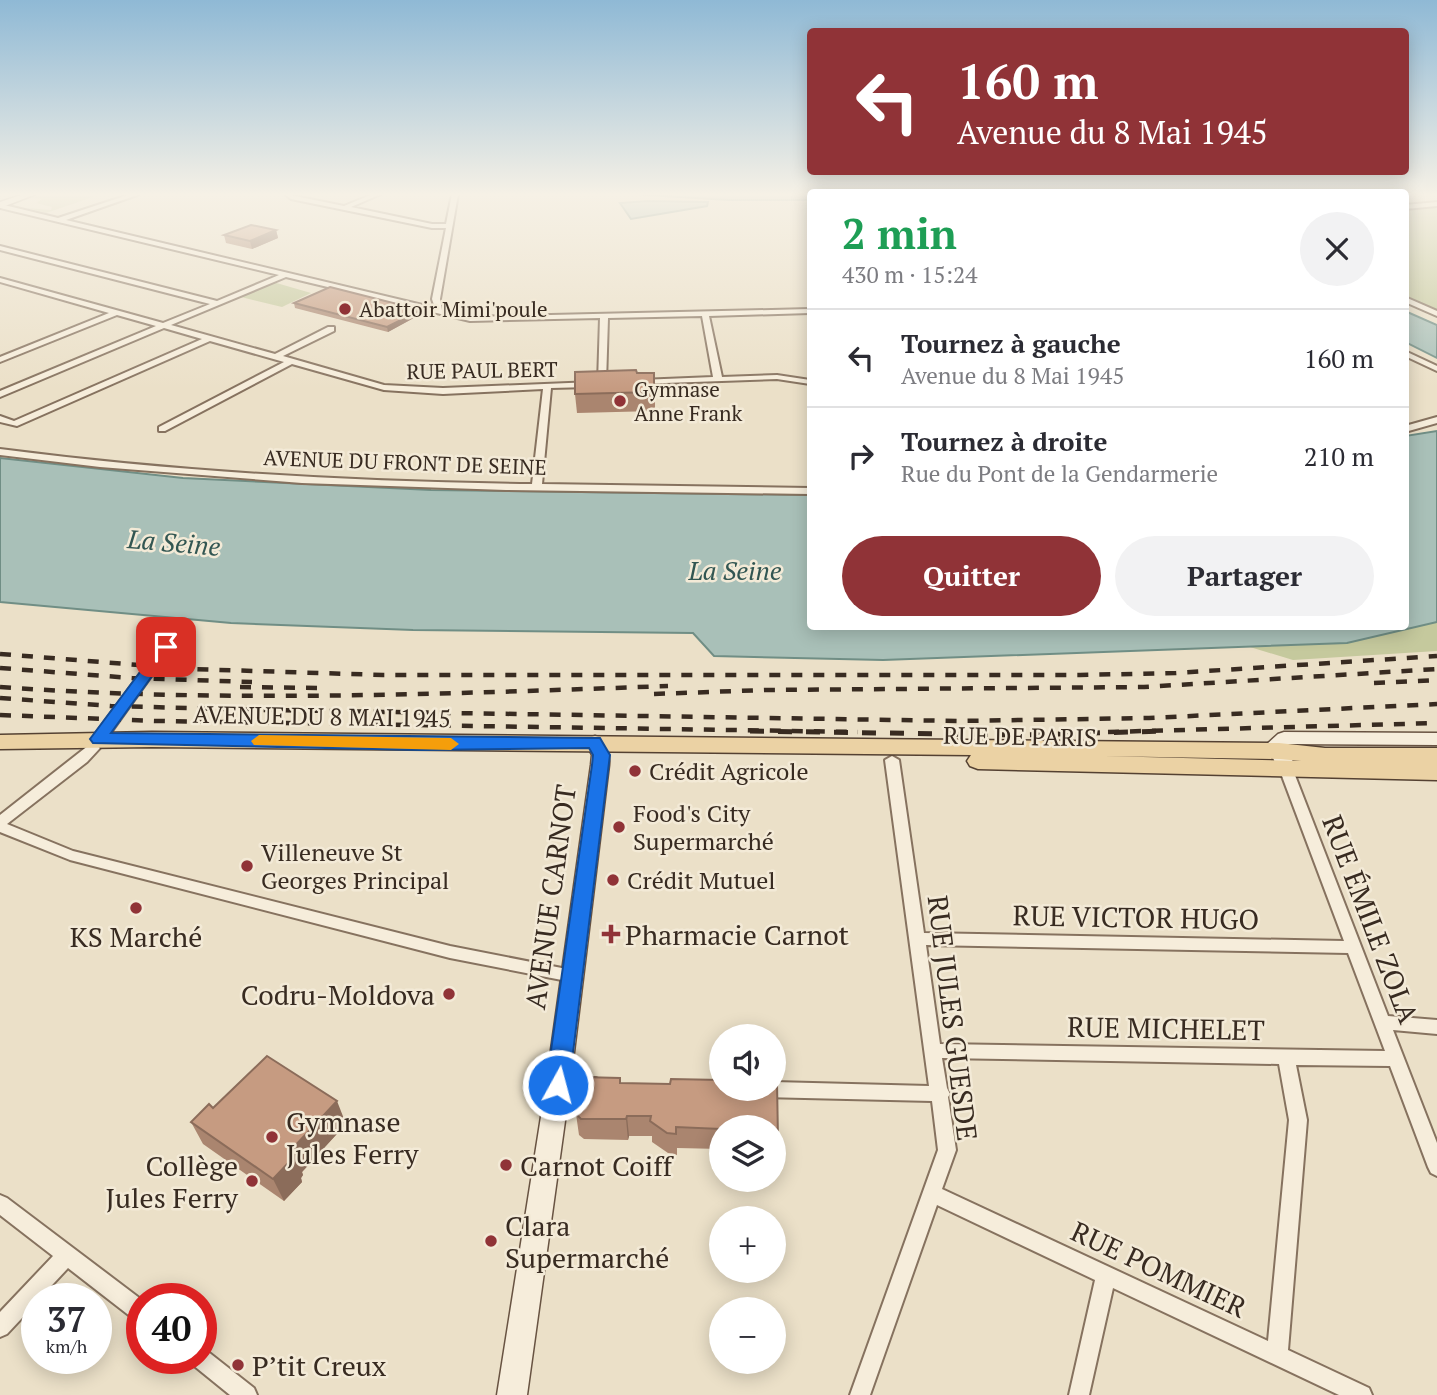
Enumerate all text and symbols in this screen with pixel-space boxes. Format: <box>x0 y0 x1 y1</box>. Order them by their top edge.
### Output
text: 160 m <box>957 48 1099 113</box>
icon: left <box>842 56 933 147</box>
text: Avenue du 8 Mai 1945 <box>957 111 1268 153</box>
text: 2 min <box>842 205 957 261</box>
button: close <box>1300 212 1374 286</box>
text: 430 m · 15:24 <box>842 259 977 290</box>
place label: Abattoir Mimi'poule <box>359 295 548 323</box>
marker: Abattoir Mimi'poule <box>337 301 353 317</box>
text: Tournez à gauche <box>901 326 1121 360</box>
icon: left <box>842 339 880 377</box>
text: 160 m <box>1304 341 1374 375</box>
street label: RUE PAUL BERT <box>406 355 558 385</box>
text: Avenue du 8 Mai 1945 <box>901 360 1124 391</box>
place label: Gymnase Anne Frank <box>634 375 743 427</box>
marker: Gymnase Anne Frank <box>612 393 628 409</box>
text: Tournez à droite <box>901 424 1107 458</box>
icon: right <box>842 437 880 475</box>
text: 210 m <box>1304 439 1374 473</box>
street label: AVENUE DU FRONT DE SEINE <box>263 443 547 481</box>
text: Rue du Pont de la Gendarmerie <box>901 458 1218 489</box>
water label: La Seine <box>125 521 222 563</box>
button: Quitter <box>842 536 1101 616</box>
button: Partager <box>1115 536 1374 616</box>
water label: La Seine <box>687 553 782 587</box>
pin <box>136 617 196 677</box>
icon: arrive <box>147 628 185 666</box>
street label: AVENUE DU 8 MAI 1945 <box>193 698 451 734</box>
street label: RUE DE PARIS <box>943 719 1097 753</box>
place label: Crédit Agricole <box>649 755 808 787</box>
marker: Crédit Agricole <box>627 763 643 779</box>
street label: AVENUE CARNOT <box>516 782 584 1012</box>
place label: Food's City Supermarché <box>633 797 774 857</box>
street label: RUE ÉMILE ZOLA <box>1314 810 1428 1029</box>
marker: Food's City Supermarché <box>611 819 627 835</box>
place label: Villeneuve St Georges Principal <box>261 836 449 896</box>
marker: Villeneuve St Georges Principal <box>239 858 255 874</box>
place label: Crédit Mutuel <box>627 864 776 896</box>
marker: Crédit Mutuel <box>605 872 621 888</box>
street label: RUE JULES GUESDE <box>920 893 986 1143</box>
street label: RUE VICTOR HUGO <box>1012 896 1260 938</box>
marker: KS Marché <box>128 900 144 916</box>
place label: Pharmacie Carnot <box>625 916 849 953</box>
place label: KS Marché <box>70 918 202 955</box>
marker: Pharmacie Carnot <box>603 926 619 942</box>
place label: Codru-Moldova <box>241 976 435 1013</box>
marker: Codru-Moldova <box>441 986 457 1002</box>
street label: RUE MICHELET <box>1067 1008 1265 1048</box>
map controls <box>709 1024 786 1374</box>
button: sound <box>709 1024 786 1101</box>
position arrow <box>521 1048 595 1122</box>
place label: Gymnase Jules Ferry <box>286 1103 419 1172</box>
button: layers <box>709 1115 786 1192</box>
marker: Gymnase Jules Ferry <box>264 1129 280 1145</box>
place label: Collège Jules Ferry <box>106 1147 239 1216</box>
place label: Carnot Coiff <box>520 1147 675 1184</box>
marker: Carnot Coiff <box>498 1157 514 1173</box>
marker: Collège Jules Ferry <box>244 1173 260 1189</box>
button: + <box>709 1206 786 1283</box>
place label: Clara Supermarché <box>505 1207 669 1276</box>
street label: RUE POMMIER <box>1065 1212 1253 1326</box>
marker: Clara Supermarché <box>483 1233 499 1249</box>
speed limit sign: 40 <box>126 1283 217 1374</box>
text: 37 <box>47 1296 86 1342</box>
button: − <box>709 1297 786 1374</box>
text: km/h <box>46 1334 87 1358</box>
place label: P’tit Creux <box>252 1347 387 1384</box>
marker: P’tit Creux <box>230 1357 246 1373</box>

